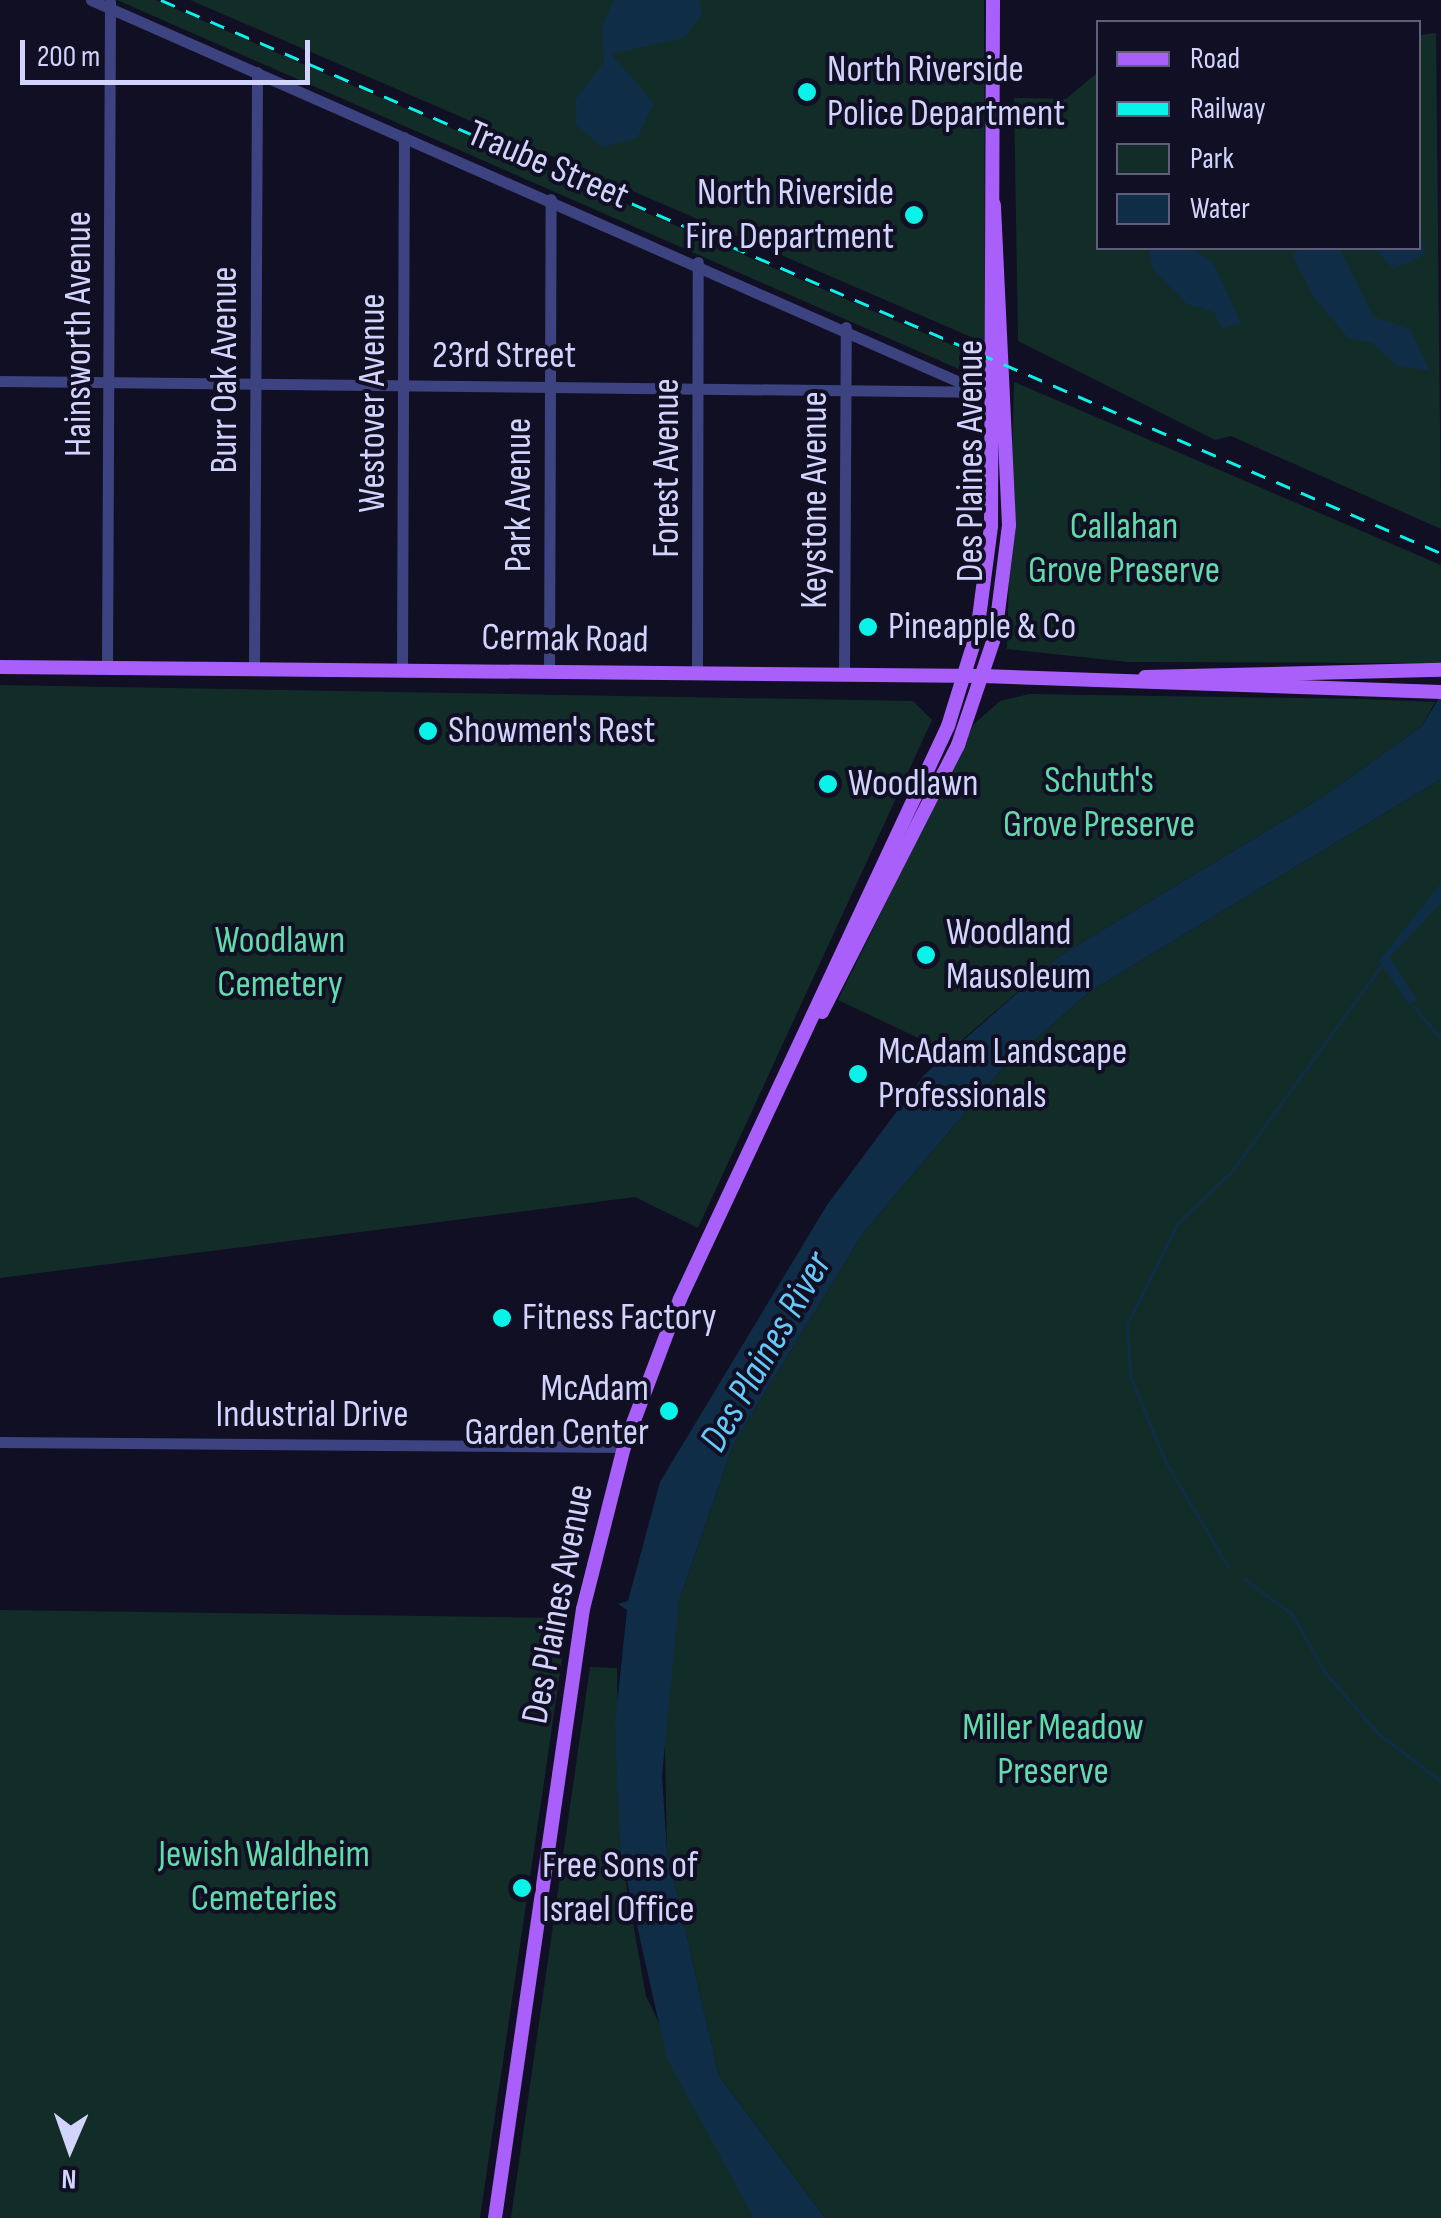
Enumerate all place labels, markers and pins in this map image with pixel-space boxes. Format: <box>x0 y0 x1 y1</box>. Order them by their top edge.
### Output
place label: North Riverside Police Department <box>827 47 1065 136</box>
marker: North Riverside Police Department <box>796 81 818 103</box>
place label: North Riverside Fire Department <box>685 170 894 260</box>
marker: North Riverside Fire Department <box>903 204 925 226</box>
place label: Pineapple & Co <box>888 604 1076 650</box>
marker: Pineapple & Co <box>857 616 879 638</box>
place label: Showmen's Rest <box>448 708 655 754</box>
marker: Showmen's Rest <box>417 720 439 742</box>
place label: Woodlawn <box>848 761 979 807</box>
marker: Woodlawn <box>817 773 839 795</box>
place label: Woodland Mausoleum <box>946 910 1091 999</box>
marker: Woodland Mausoleum <box>915 944 937 966</box>
place label: McAdam Landscape Professionals <box>878 1029 1127 1118</box>
marker: McAdam Landscape Professionals <box>847 1063 869 1085</box>
place label: Fitness Factory <box>522 1295 716 1341</box>
marker: Fitness Factory <box>491 1307 513 1329</box>
place label: McAdam Garden Center <box>465 1366 649 1456</box>
marker: McAdam Garden Center <box>658 1400 680 1422</box>
place label: Free Sons of Israel Office <box>542 1843 698 1932</box>
marker: Free Sons of Israel Office <box>511 1877 533 1899</box>

